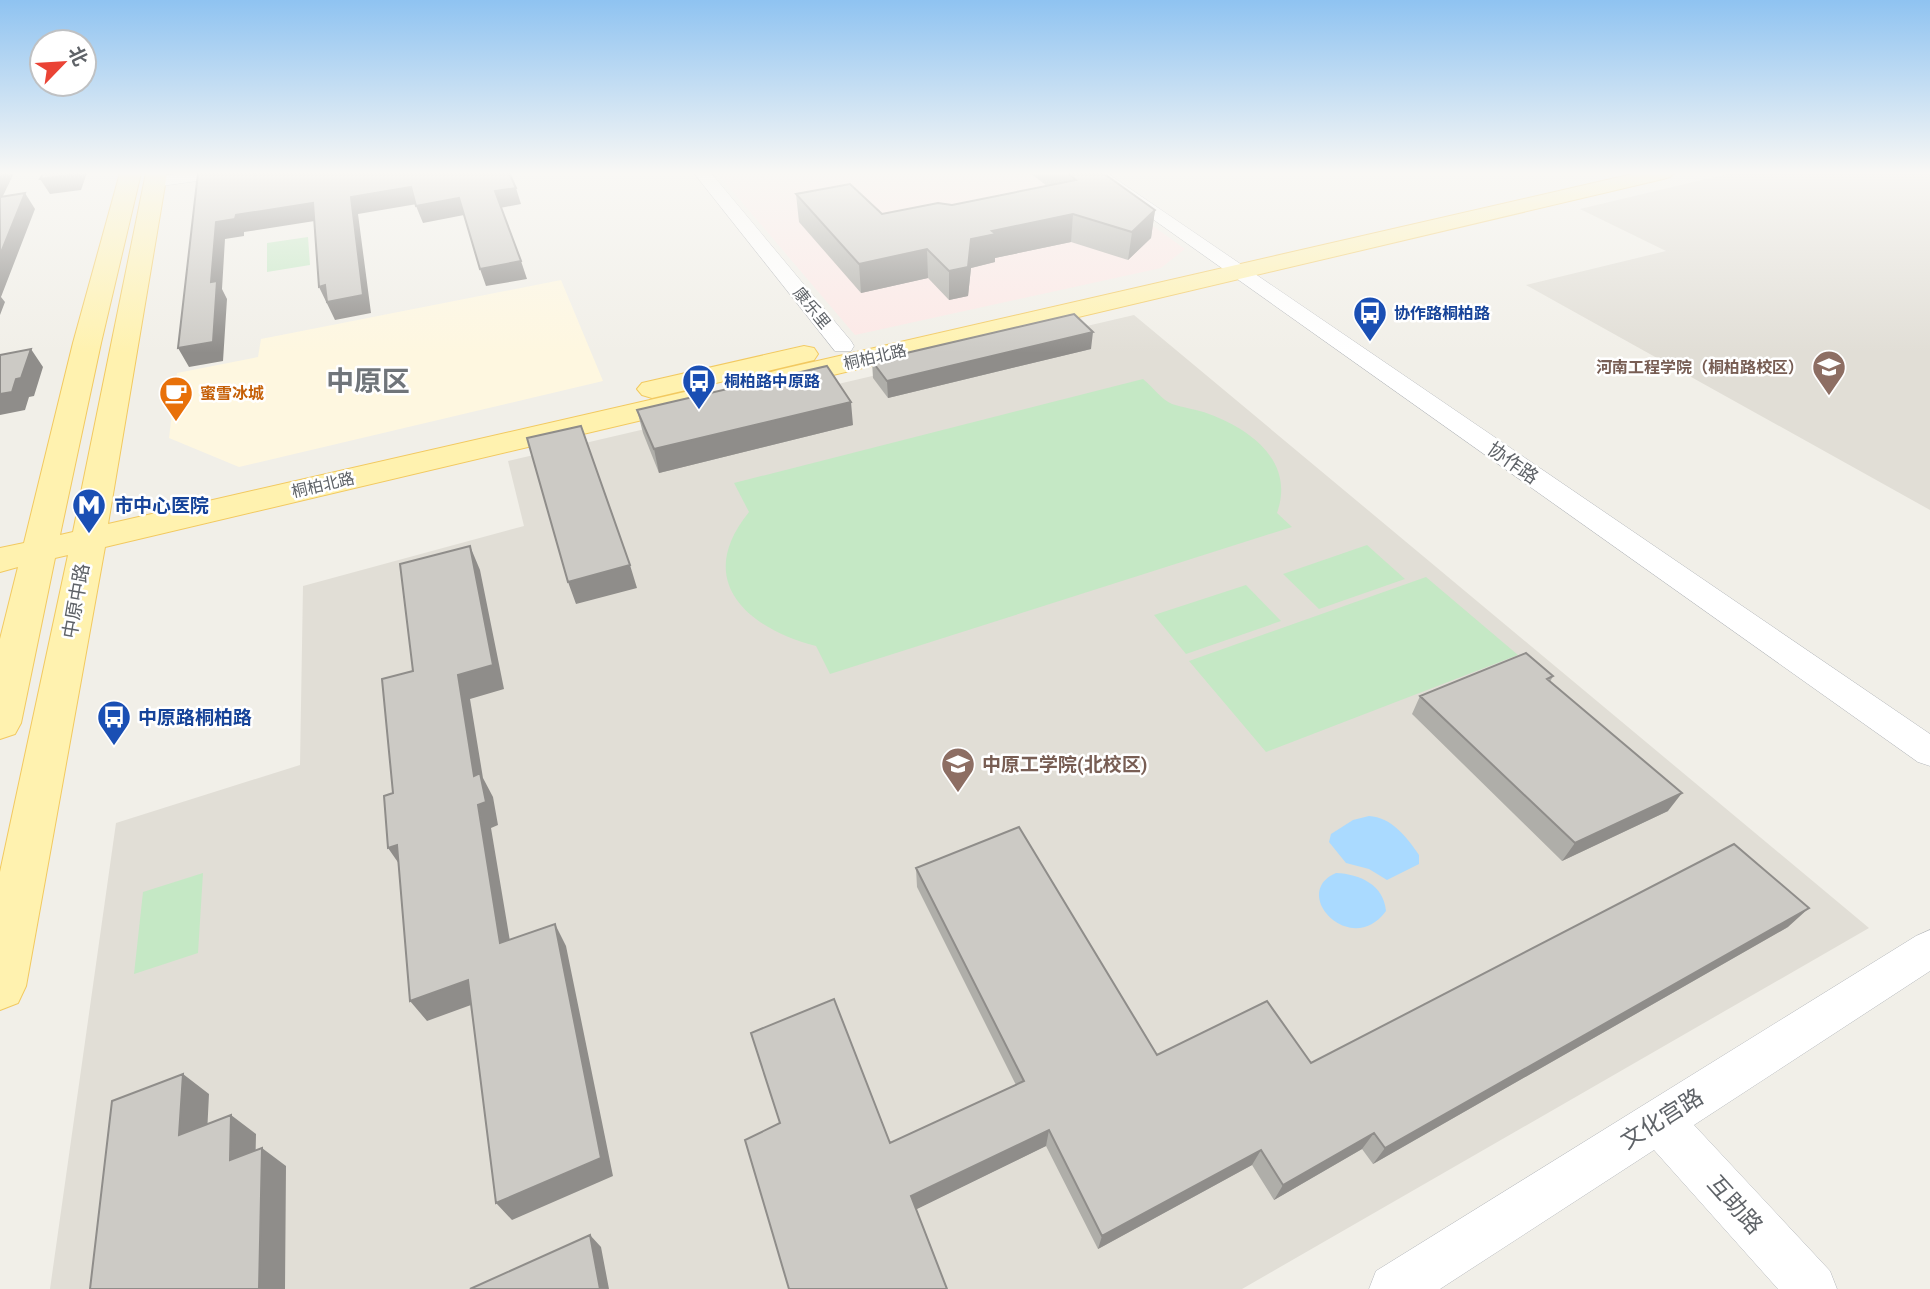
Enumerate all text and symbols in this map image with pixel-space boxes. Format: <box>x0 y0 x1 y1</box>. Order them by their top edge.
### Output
north arrow <box>28 28 98 98</box>
text: 北 <box>64 43 92 70</box>
street label: 康乐里 <box>790 283 834 333</box>
bus stop icon: 协作路桐柏路 <box>1351 294 1389 343</box>
place label: 协作路桐柏路 <box>1394 304 1490 323</box>
street label: 桐柏北路 <box>842 341 908 373</box>
school or university icon: 河南工程学院（桐柏路校区） <box>1810 348 1848 397</box>
place label: 河南工程学院（桐柏路校区） <box>1596 358 1804 377</box>
bus stop icon: 桐柏路中原路 <box>680 362 718 411</box>
district label: 中原区 <box>326 365 410 398</box>
place label: 桐柏路中原路 <box>724 372 820 391</box>
cafe icon: 蜜雪冰城 <box>157 374 195 423</box>
place label: 蜜雪冰城 <box>200 384 264 403</box>
street label: 协作路 <box>1483 437 1543 489</box>
street label: 桐柏北路 <box>290 469 356 501</box>
metro station icon: 市中心医院 <box>70 486 108 535</box>
place label: 市中心医院 <box>114 494 209 517</box>
street label: 中原中路 <box>58 562 94 640</box>
bus stop icon: 中原路桐柏路 <box>95 698 133 747</box>
place label: 中原路桐柏路 <box>138 706 252 729</box>
school or university icon: 中原工学院(北校区) <box>939 745 977 794</box>
place label: 中原工学院(北校区) <box>982 753 1147 776</box>
street label: 文化宫路 <box>1616 1083 1708 1155</box>
street label: 互助路 <box>1702 1170 1768 1240</box>

